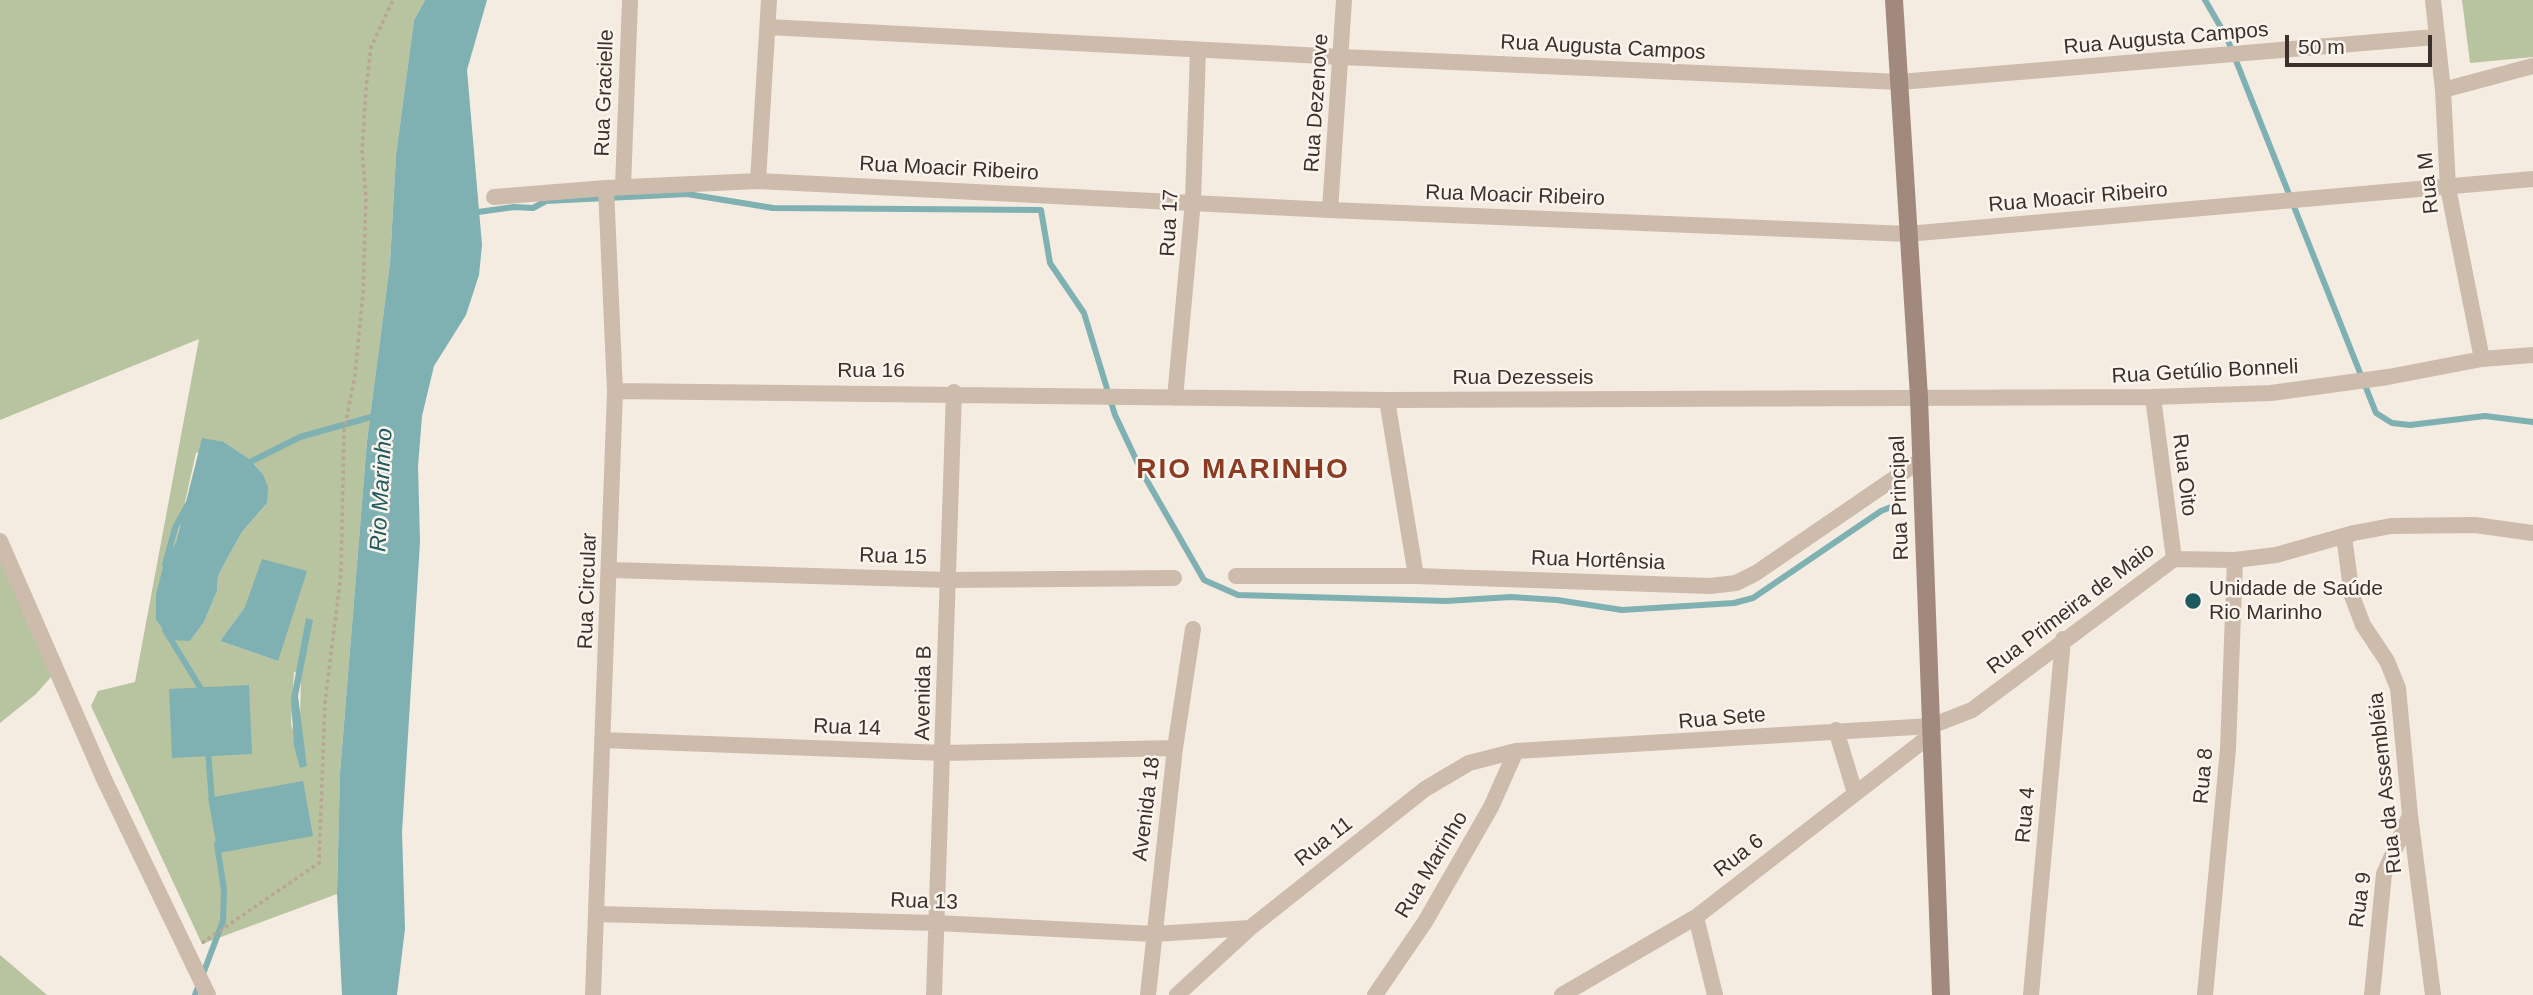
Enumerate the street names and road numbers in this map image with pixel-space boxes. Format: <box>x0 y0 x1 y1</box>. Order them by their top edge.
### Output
street label: Rua Augusta Campos <box>2063 17 2269 61</box>
street label: Rua Gracielle <box>590 29 620 157</box>
street label: Rua Augusta Campos <box>1500 30 1706 66</box>
street label: Rua Dezenove <box>1300 33 1334 173</box>
street label: Rua M <box>2413 151 2445 215</box>
street label: Rua Moacir Ribeiro <box>859 152 1039 186</box>
street label: Rua Moacir Ribeiro <box>1987 178 2169 218</box>
street label: Rua Moacir Ribeiro <box>1425 180 1605 212</box>
street label: Rua 17 <box>1156 189 1184 257</box>
street label: Rua Getúlio Bonneli <box>2111 355 2299 389</box>
street label: Rua 16 <box>837 358 905 384</box>
street label: Rua Dezesseis <box>1452 365 1594 391</box>
street label: Rua Oito <box>2166 432 2202 518</box>
street label: Rua Principal <box>1885 435 1915 561</box>
street label: Rua Circular <box>573 532 603 650</box>
street label: Rua Primeira de Maio <box>1982 538 2160 680</box>
street label: Rua 15 <box>859 543 927 571</box>
street label: Rua Hortênsia <box>1530 546 1666 576</box>
street label: Avenida B <box>911 645 937 741</box>
street label: Rua da Assembléia <box>2364 691 2408 875</box>
street label: Rua Sete <box>1677 703 1767 735</box>
street label: Rua 14 <box>813 714 881 742</box>
street label: Rua 8 <box>2189 747 2219 805</box>
street label: Avenida 18 <box>1128 756 1166 862</box>
street label: Rua 4 <box>2011 786 2041 844</box>
street label: Rua Marinho <box>1390 807 1474 923</box>
street label: Rua 11 <box>1290 812 1358 872</box>
street label: Rua 6 <box>1709 829 1769 883</box>
street label: Rua 9 <box>2345 871 2377 929</box>
street label: Rua 13 <box>890 888 958 916</box>

